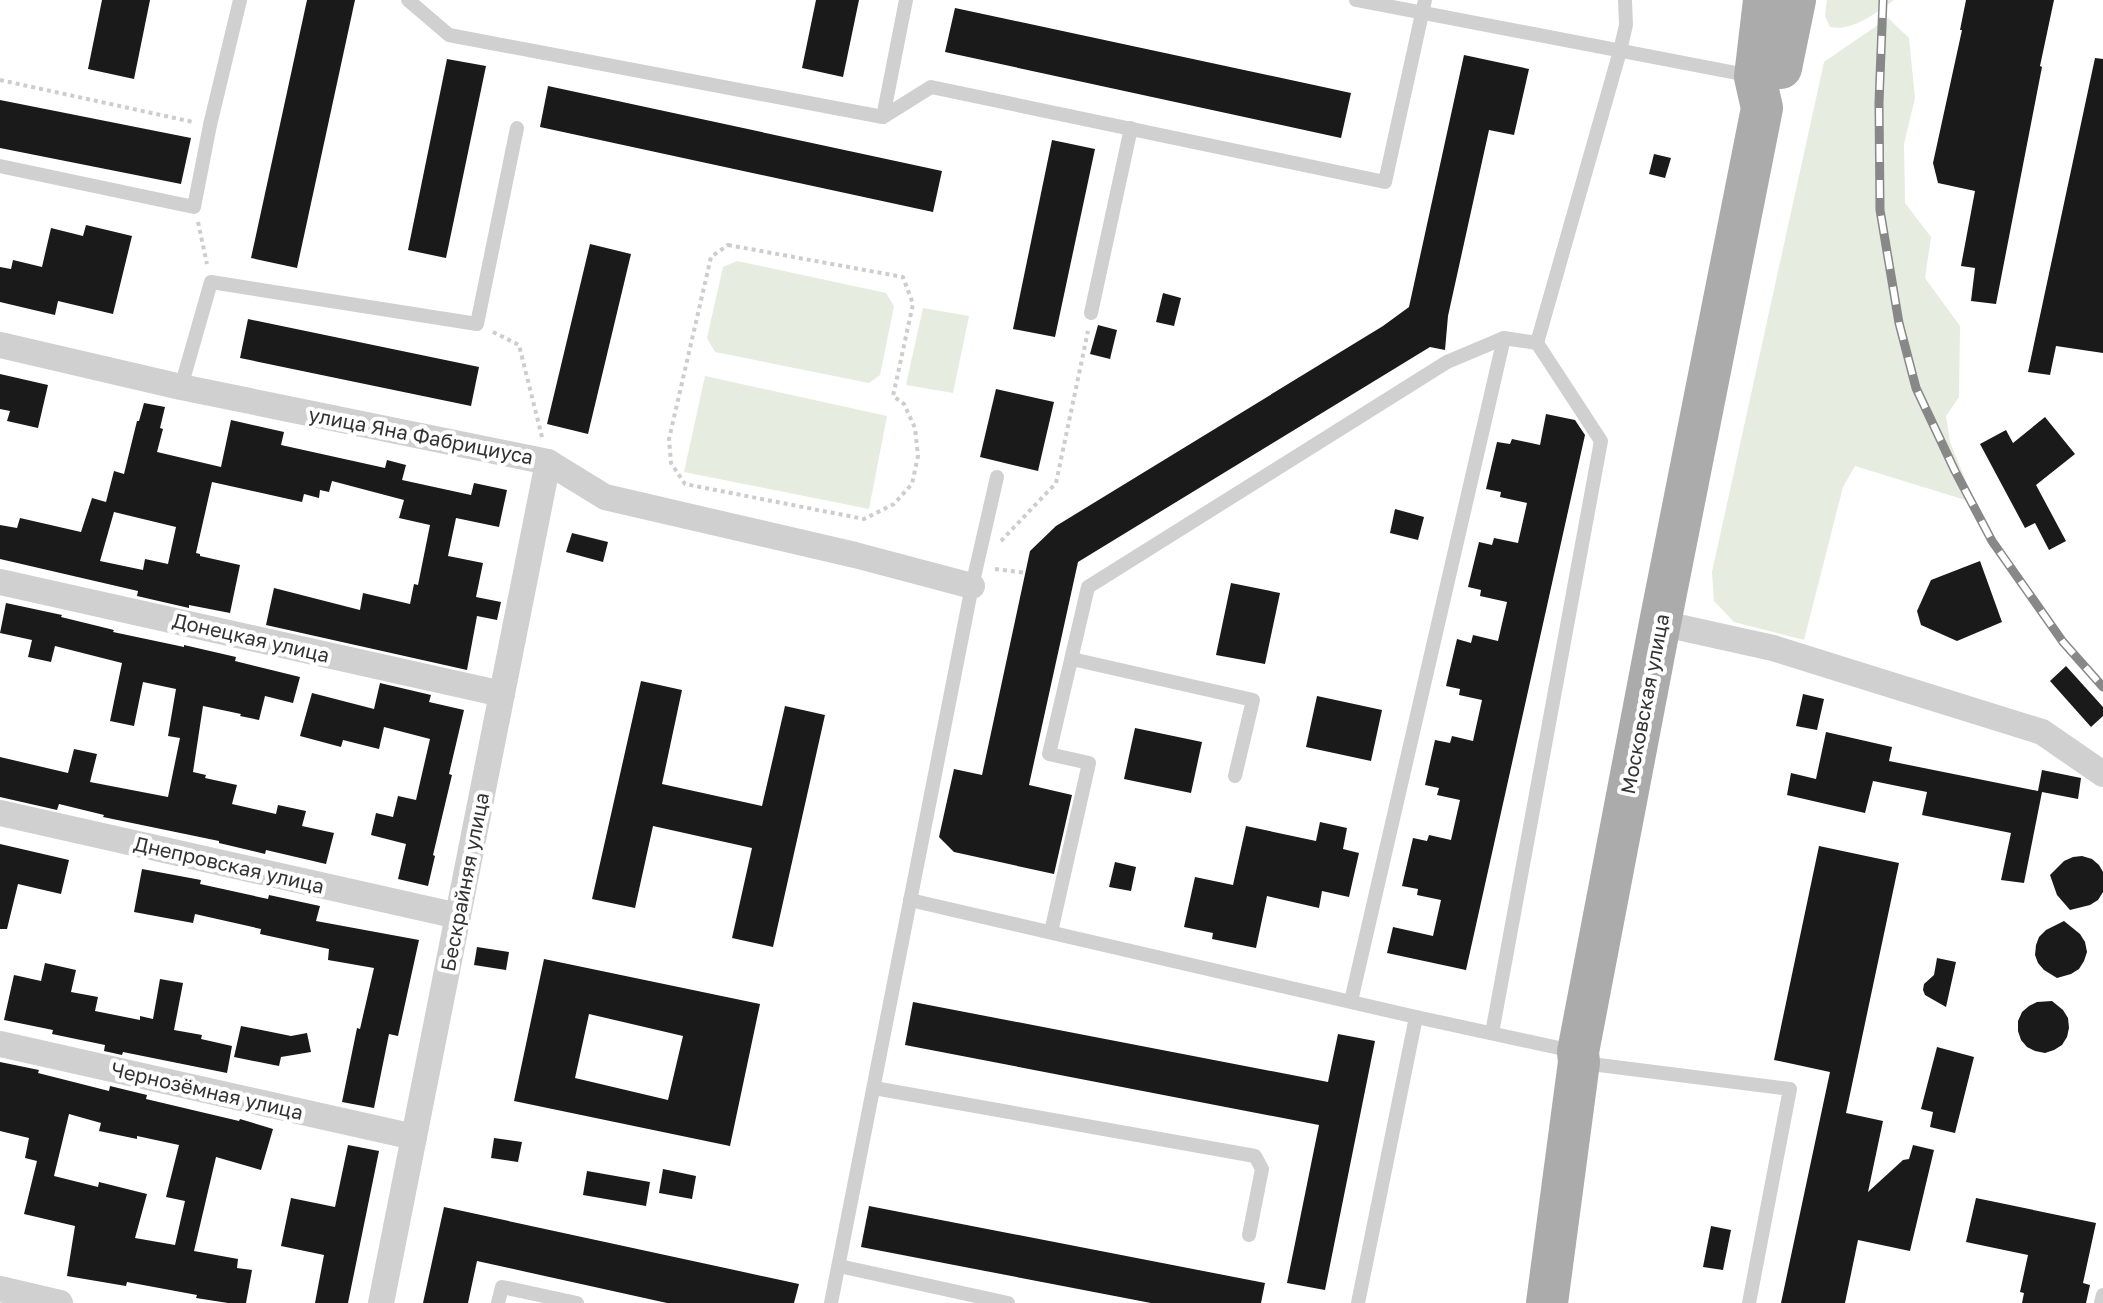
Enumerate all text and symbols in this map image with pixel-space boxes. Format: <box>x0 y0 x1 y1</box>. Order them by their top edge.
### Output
street label: улица Яна Фабрициуса <box>307 401 536 469</box>
street label: Донецкая улица <box>170 607 332 667</box>
street label: Московская улица <box>1615 612 1673 796</box>
street label: Бескрайняя улица <box>435 790 493 973</box>
street label: Днепровская улица <box>132 830 327 898</box>
street label: Чернозёмная улица <box>109 1056 306 1124</box>

